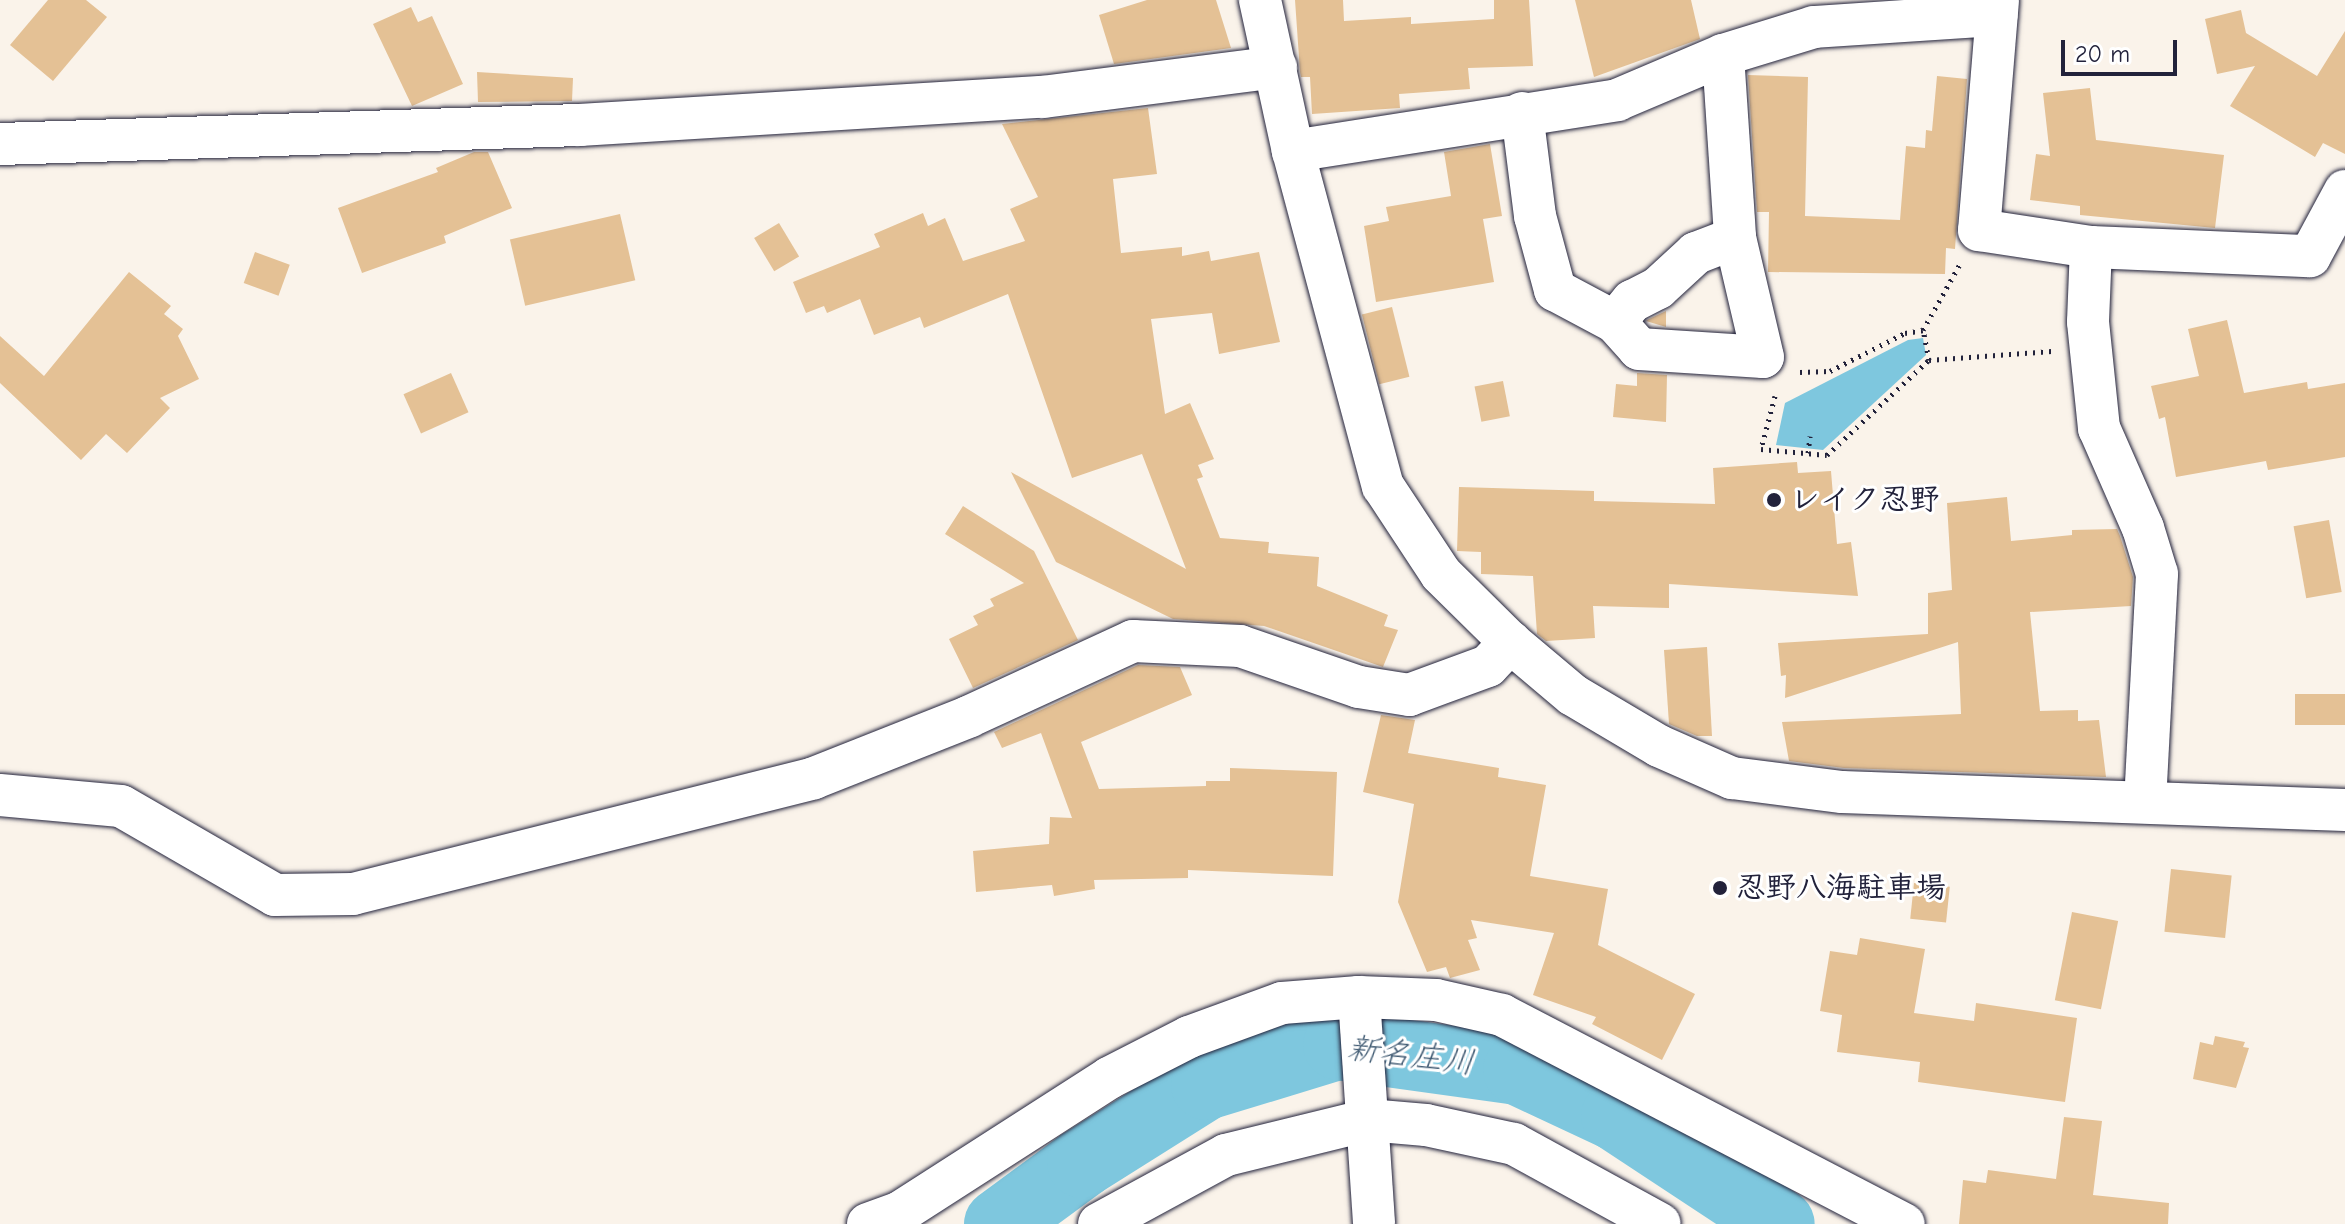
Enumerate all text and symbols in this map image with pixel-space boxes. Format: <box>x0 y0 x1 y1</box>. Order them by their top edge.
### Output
scale bar <box>2065 24 2181 74</box>
text: 20 m <box>2075 40 2130 68</box>
place label: レイク忍野 <box>1790 482 1940 518</box>
marker: レイク忍野 <box>1765 491 1783 509</box>
place label: 忍野八海駐車場 <box>1736 870 1946 906</box>
marker: 忍野八海駐車場 <box>1711 879 1729 897</box>
water label: 新名庄川 <box>1345 1029 1477 1083</box>

